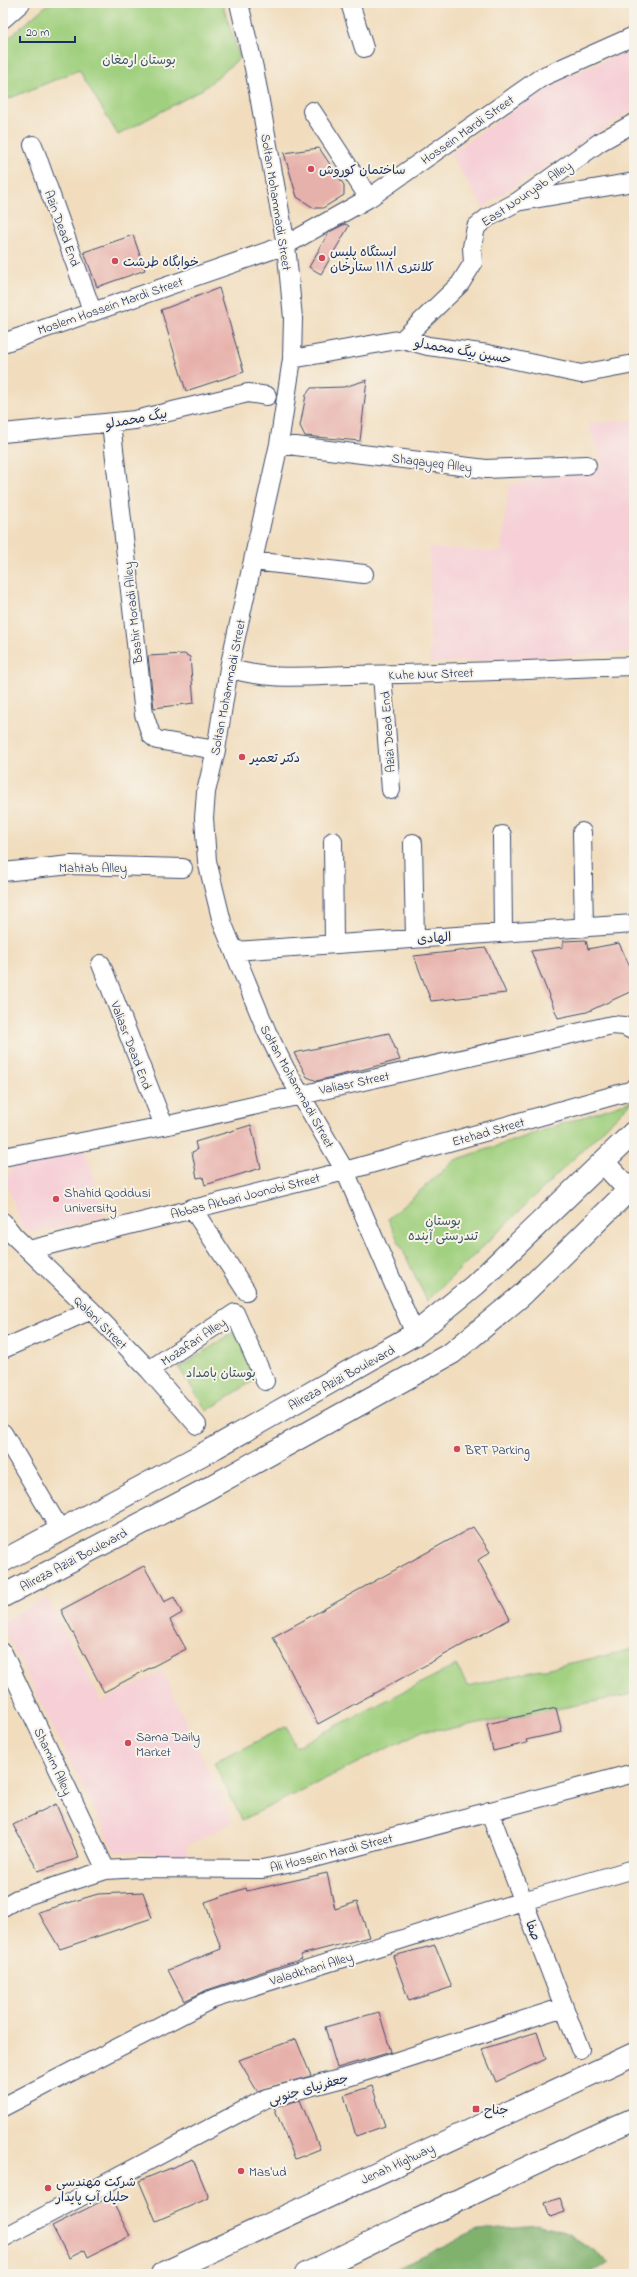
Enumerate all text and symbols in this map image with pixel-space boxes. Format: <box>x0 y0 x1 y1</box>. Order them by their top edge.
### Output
scale bar <box>20 18 75 44</box>
text: 20 m <box>26 24 49 42</box>
park label: بوستان ارمغان <box>102 51 176 70</box>
street label: Hossein Mardi Street <box>417 91 519 170</box>
street label: Soltan Mohammadi Street <box>255 132 296 273</box>
street label: East Nouryab Alley <box>478 157 577 233</box>
place label: ساختمان کوروش <box>319 161 406 180</box>
marker: ساختمان کوروش <box>306 164 316 174</box>
street label: Azin Dead End <box>39 188 84 270</box>
place label: ایستگاه پلیس کلانتری ۱۱۸ ستارخان <box>330 243 435 277</box>
place label: خوابگاه طرشت <box>123 253 199 272</box>
marker: ایستگاه پلیس کلانتری ۱۱۸ ستارخان <box>317 253 327 263</box>
marker: خوابگاه طرشت <box>110 256 120 266</box>
street label: Moslem Hossein Mardi Street <box>35 272 186 340</box>
street label: حسین بیگ محمدلو <box>412 333 513 369</box>
street label: بیگ محمدلو <box>103 405 169 434</box>
street label: Shaqayeq Alley <box>390 449 473 479</box>
street label: Bashir Moradi Alley <box>119 561 149 666</box>
street label: Soltan Mohammadi Street <box>206 617 251 757</box>
street label: Kuhe Nur Street <box>388 663 475 685</box>
street label: Azizi Dead End <box>376 690 401 773</box>
place label: دکتر تعمیر <box>249 749 300 768</box>
marker: دکتر تعمیر <box>237 752 247 762</box>
street label: Mahtab Alley <box>59 859 127 879</box>
street label: الهادی <box>416 928 452 949</box>
street label: Valiasr Dead End <box>105 998 156 1093</box>
street label: Soltan Mohammadi Street <box>255 1022 339 1152</box>
street label: Valiasr Street <box>316 1067 392 1100</box>
street label: Etehad Street <box>450 1113 527 1152</box>
street label: Abbas Akbari Joonobi Street <box>169 1169 323 1224</box>
place label: Shahid Qoddusi University <box>64 1184 151 1219</box>
marker: Shahid Qoddusi University <box>51 1194 61 1204</box>
park label: بوستان تندرستی آینده <box>408 1212 478 1246</box>
street label: Qalani Street <box>69 1292 132 1355</box>
street label: Mozafari Alley <box>157 1313 231 1372</box>
street label: Alireza Azizi Boulevard <box>285 1341 399 1416</box>
park label: بوستان بامداد <box>186 1364 256 1383</box>
place label: BRT Parking <box>464 1441 530 1461</box>
marker: BRT Parking <box>452 1444 462 1454</box>
street label: Alireza Azizi Boulevard <box>17 1524 131 1597</box>
street label: Shamim Alley <box>28 1725 77 1799</box>
place label: Sama Daily Market <box>136 1728 200 1762</box>
marker: Sama Daily Market <box>123 1738 133 1748</box>
street label: Ali Hossein Mardi Street <box>268 1829 395 1878</box>
street label: صفا <box>520 1918 545 1943</box>
street label: Valadkhani Alley <box>267 1948 356 1992</box>
street label: جعفرنیای جنوبی <box>266 2069 351 2110</box>
place label: جناح <box>484 2101 508 2120</box>
marker: جناح <box>471 2104 481 2114</box>
street label: Jenah Highway <box>358 2139 438 2191</box>
place label: Mas'ud <box>249 2163 287 2182</box>
marker: Mas'ud <box>236 2166 246 2176</box>
place label: شرکت مهندسی حلیل آب پایدار <box>55 2173 136 2207</box>
marker: شرکت مهندسی حلیل آب پایدار <box>43 2183 53 2193</box>

